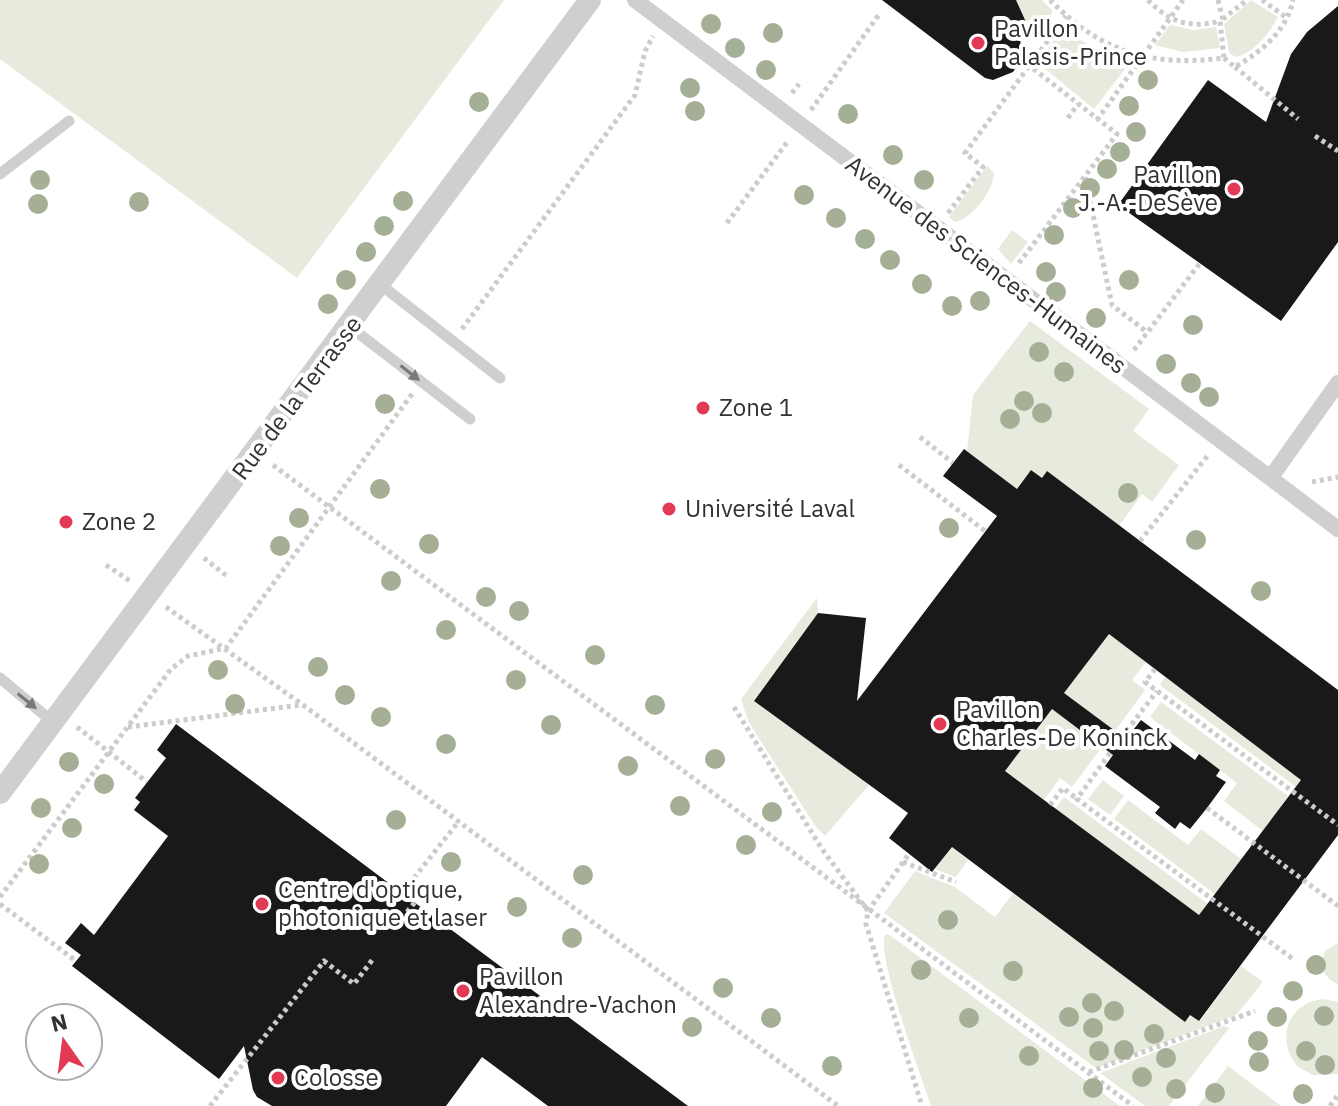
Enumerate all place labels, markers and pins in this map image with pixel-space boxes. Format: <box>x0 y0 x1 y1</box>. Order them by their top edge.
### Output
place label: Pavillon Palasis-Prince <box>994 12 1147 72</box>
marker: Pavillon Palasis-Prince <box>969 34 987 52</box>
place label: Pavillon J.-A.-DeSève <box>1078 158 1218 218</box>
marker: Pavillon J.-A.-DeSève <box>1225 180 1243 198</box>
place label: Zone 1 <box>719 391 793 423</box>
marker: Zone 1 <box>694 399 712 417</box>
place label: Université Laval <box>685 492 855 524</box>
marker: Université Laval <box>660 500 678 518</box>
place label: Zone 2 <box>82 505 156 537</box>
marker: Zone 2 <box>57 513 75 531</box>
place label: Pavillon Charles-De Koninck <box>956 693 1168 753</box>
marker: Pavillon Charles-De Koninck <box>931 715 949 733</box>
place label: Centre d'optique, photonique et laser <box>278 873 487 933</box>
marker: Centre d'optique, photonique et laser <box>253 895 271 913</box>
place label: Pavillon Alexandre-Vachon <box>479 960 677 1020</box>
marker: Pavillon Alexandre-Vachon <box>454 982 472 1000</box>
place label: Colosse <box>294 1061 379 1093</box>
marker: Colosse <box>269 1069 287 1087</box>

